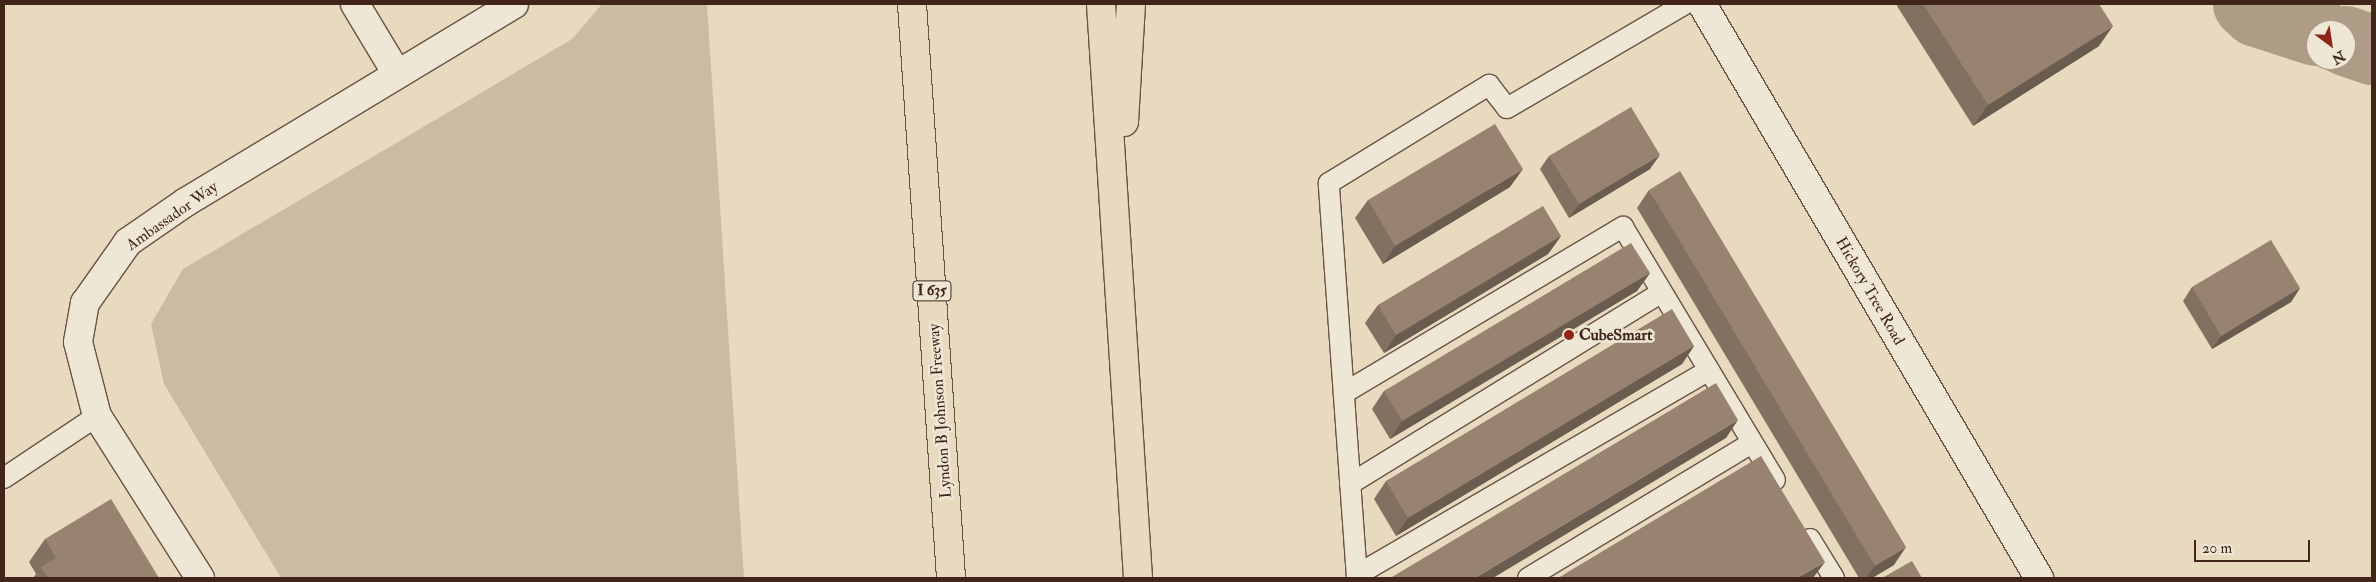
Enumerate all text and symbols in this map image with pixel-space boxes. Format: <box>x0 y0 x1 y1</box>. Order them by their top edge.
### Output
north arrow <box>2306 20 2356 70</box>
text: N <box>2329 47 2348 68</box>
street label: Ambassador Way <box>122 177 222 255</box>
street label: Hickory Tree Road <box>1831 234 1909 348</box>
road number: I 635 <box>912 278 952 304</box>
street label: Lyndon B Johnson Freeway <box>924 323 956 499</box>
place label: CubeSmart <box>1579 325 1652 345</box>
marker: CubeSmart <box>1563 329 1575 341</box>
scale bar <box>2196 530 2312 562</box>
text: 20 m <box>2202 539 2232 558</box>

